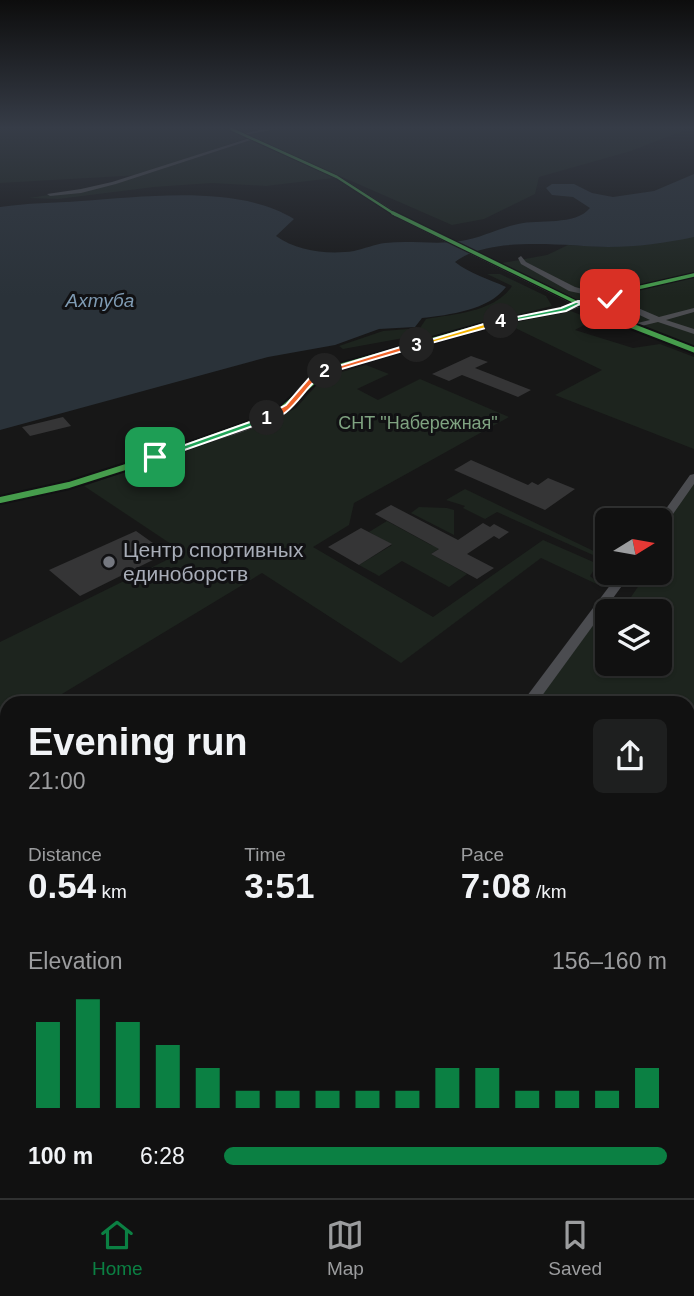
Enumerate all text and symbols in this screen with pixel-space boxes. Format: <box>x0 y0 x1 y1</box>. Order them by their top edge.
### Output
pin <box>580 269 640 329</box>
icon: check <box>591 280 629 318</box>
water label: Ахтуба <box>65 290 134 311</box>
pin: 4 <box>484 304 518 338</box>
text: 4 <box>495 310 506 331</box>
pin: 3 <box>400 328 434 362</box>
text: 3 <box>411 334 422 355</box>
pin: 2 <box>308 354 342 388</box>
text: 2 <box>319 360 330 381</box>
pin: 1 <box>250 400 284 436</box>
text: 1 <box>261 407 272 428</box>
park label: СНТ "Набережная" <box>338 413 498 433</box>
pin <box>125 427 185 487</box>
icon: arrive <box>136 438 174 476</box>
north arrow <box>595 508 672 584</box>
map controls <box>595 508 672 676</box>
place label: Центр спортивных единоборств <box>123 538 304 585</box>
marker: Центр спортивных единоборств <box>101 554 117 570</box>
button: layers <box>595 599 672 676</box>
button: share <box>593 719 667 793</box>
text: Evening run <box>28 721 248 763</box>
text: 21:00 <box>28 768 86 794</box>
text: Distance <box>28 844 102 865</box>
text: Time <box>244 844 286 865</box>
text: Pace <box>461 844 504 865</box>
text: 0.54 <box>28 866 96 905</box>
text: 3:51 <box>244 866 314 905</box>
text: 7:08 <box>461 866 531 905</box>
text: km <box>96 881 127 902</box>
text: /km <box>531 881 567 902</box>
text: Elevation <box>28 948 123 974</box>
text: 156–160 m <box>552 948 667 974</box>
text: 100 m <box>28 1143 93 1169</box>
text: 6:28 <box>140 1143 185 1169</box>
tab: Home <box>92 1216 143 1280</box>
tab: Map <box>326 1216 364 1280</box>
tab: Saved <box>548 1216 602 1280</box>

